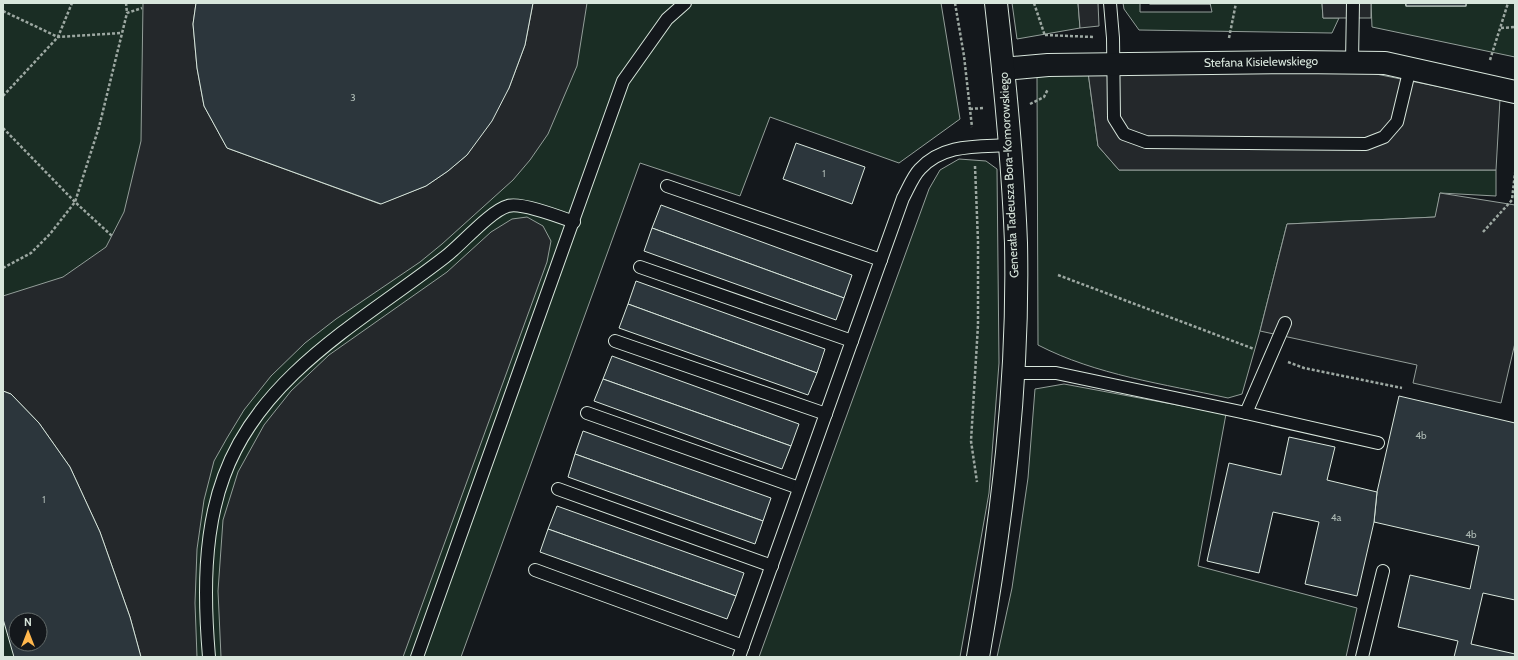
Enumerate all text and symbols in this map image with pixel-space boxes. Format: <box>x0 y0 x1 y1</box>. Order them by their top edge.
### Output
street label: Stefana Kisielewskiego <box>1204 53 1319 70</box>
street label: Generała Tadeusza Bora-Komorowskiego <box>996 71 1021 278</box>
house number: 3 <box>350 91 356 104</box>
house number: 1 <box>822 167 826 180</box>
house number: 4b <box>1415 429 1427 442</box>
house number: 1 <box>42 493 46 506</box>
house number: 4a <box>1331 511 1341 524</box>
house number: 4b <box>1465 528 1477 541</box>
north arrow <box>8 612 48 652</box>
text: N <box>24 615 32 629</box>

